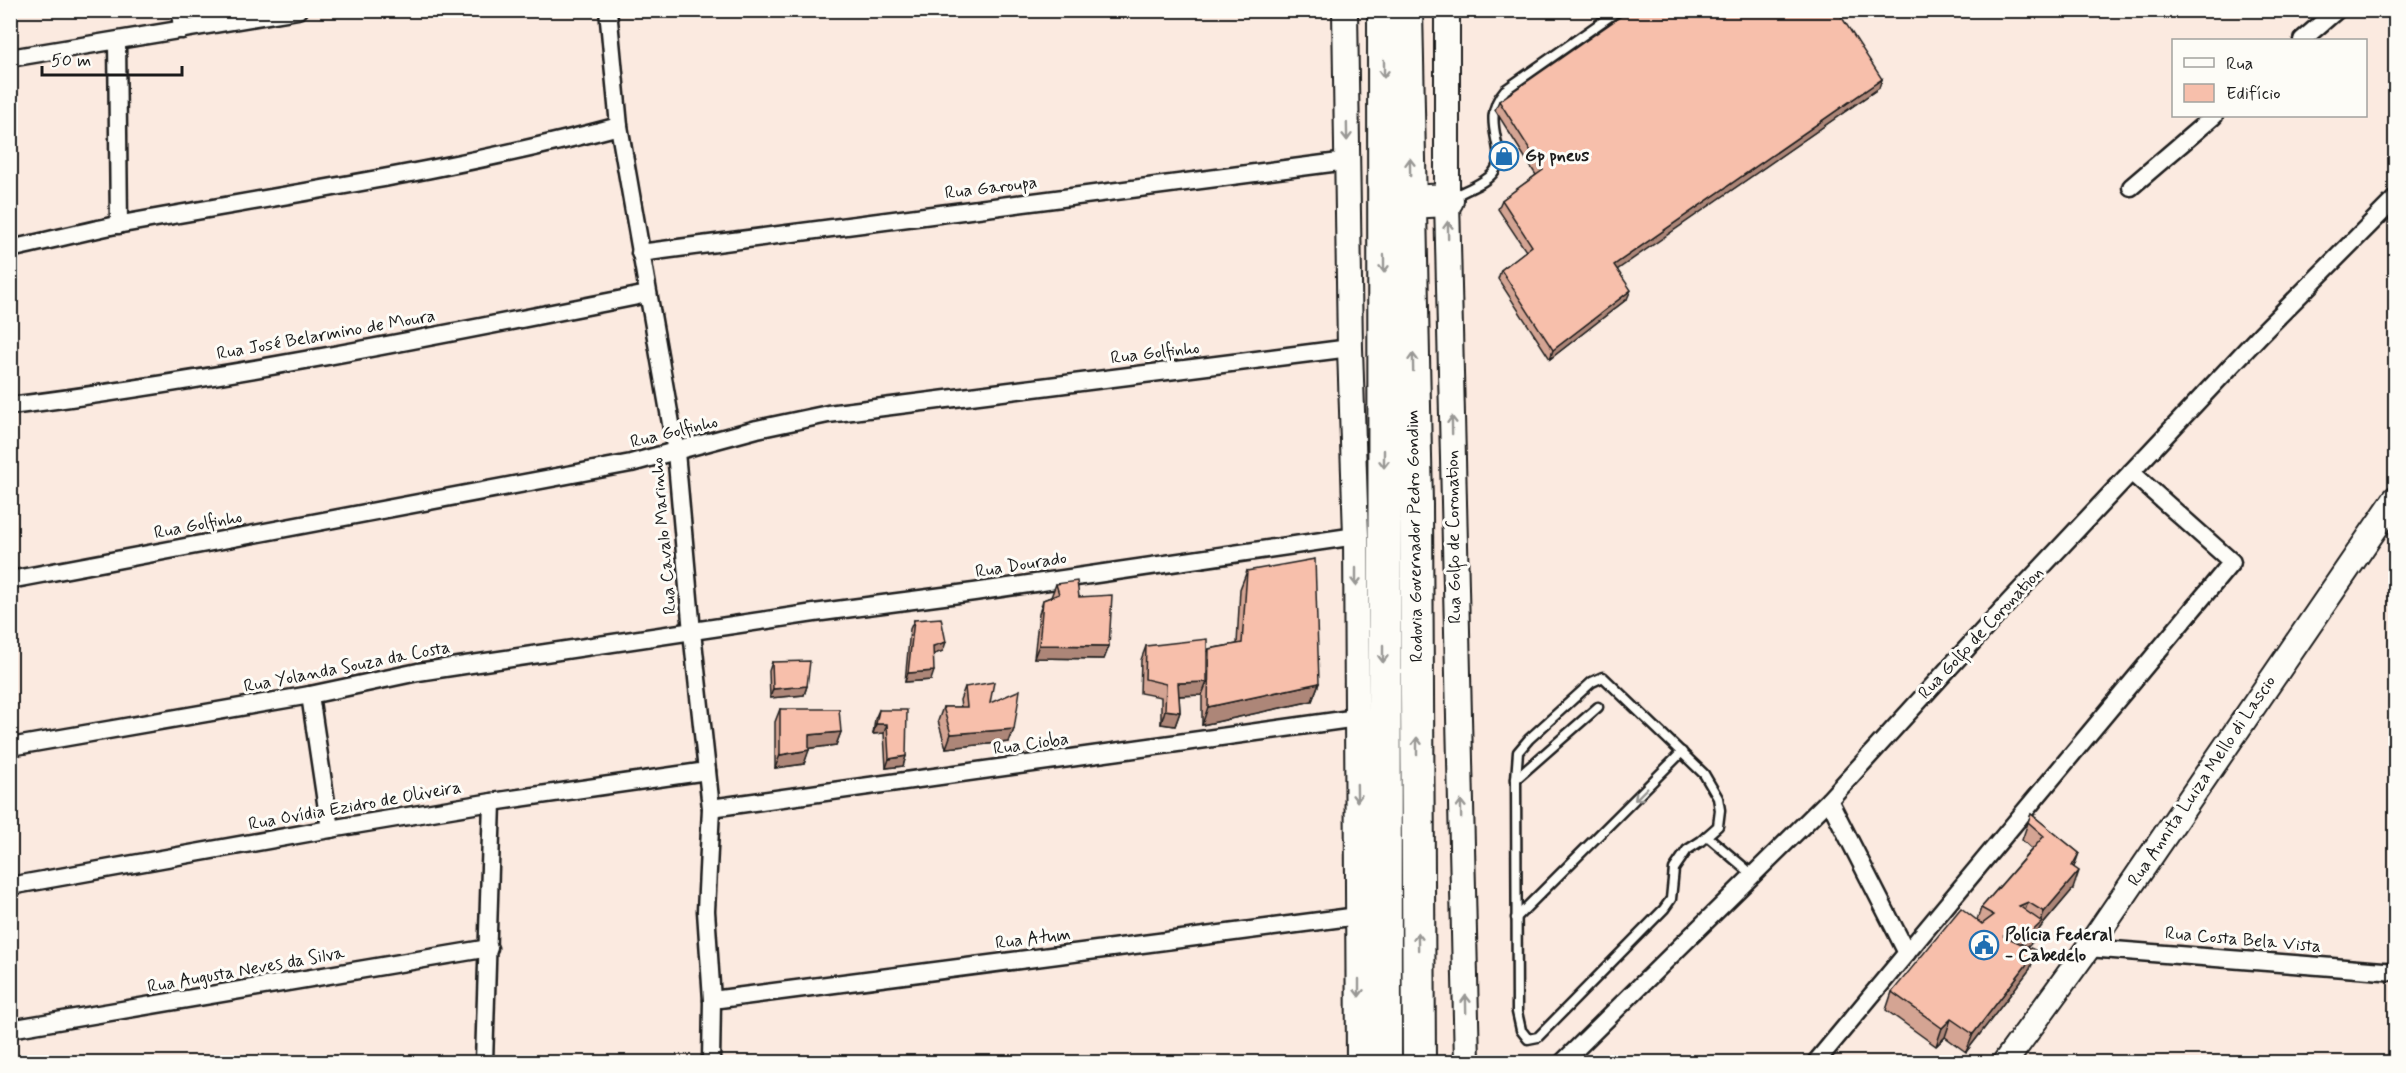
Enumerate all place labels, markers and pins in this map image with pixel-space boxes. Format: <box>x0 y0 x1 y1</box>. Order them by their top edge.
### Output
shop icon: Gp pneus <box>1488 140 1520 172</box>
place label: Gp pneus <box>1525 144 1589 168</box>
place label: Polícia Federal - Cabedelo <box>2005 923 2113 968</box>
public building icon: Polícia Federal - Cabedelo <box>1968 929 2000 961</box>

